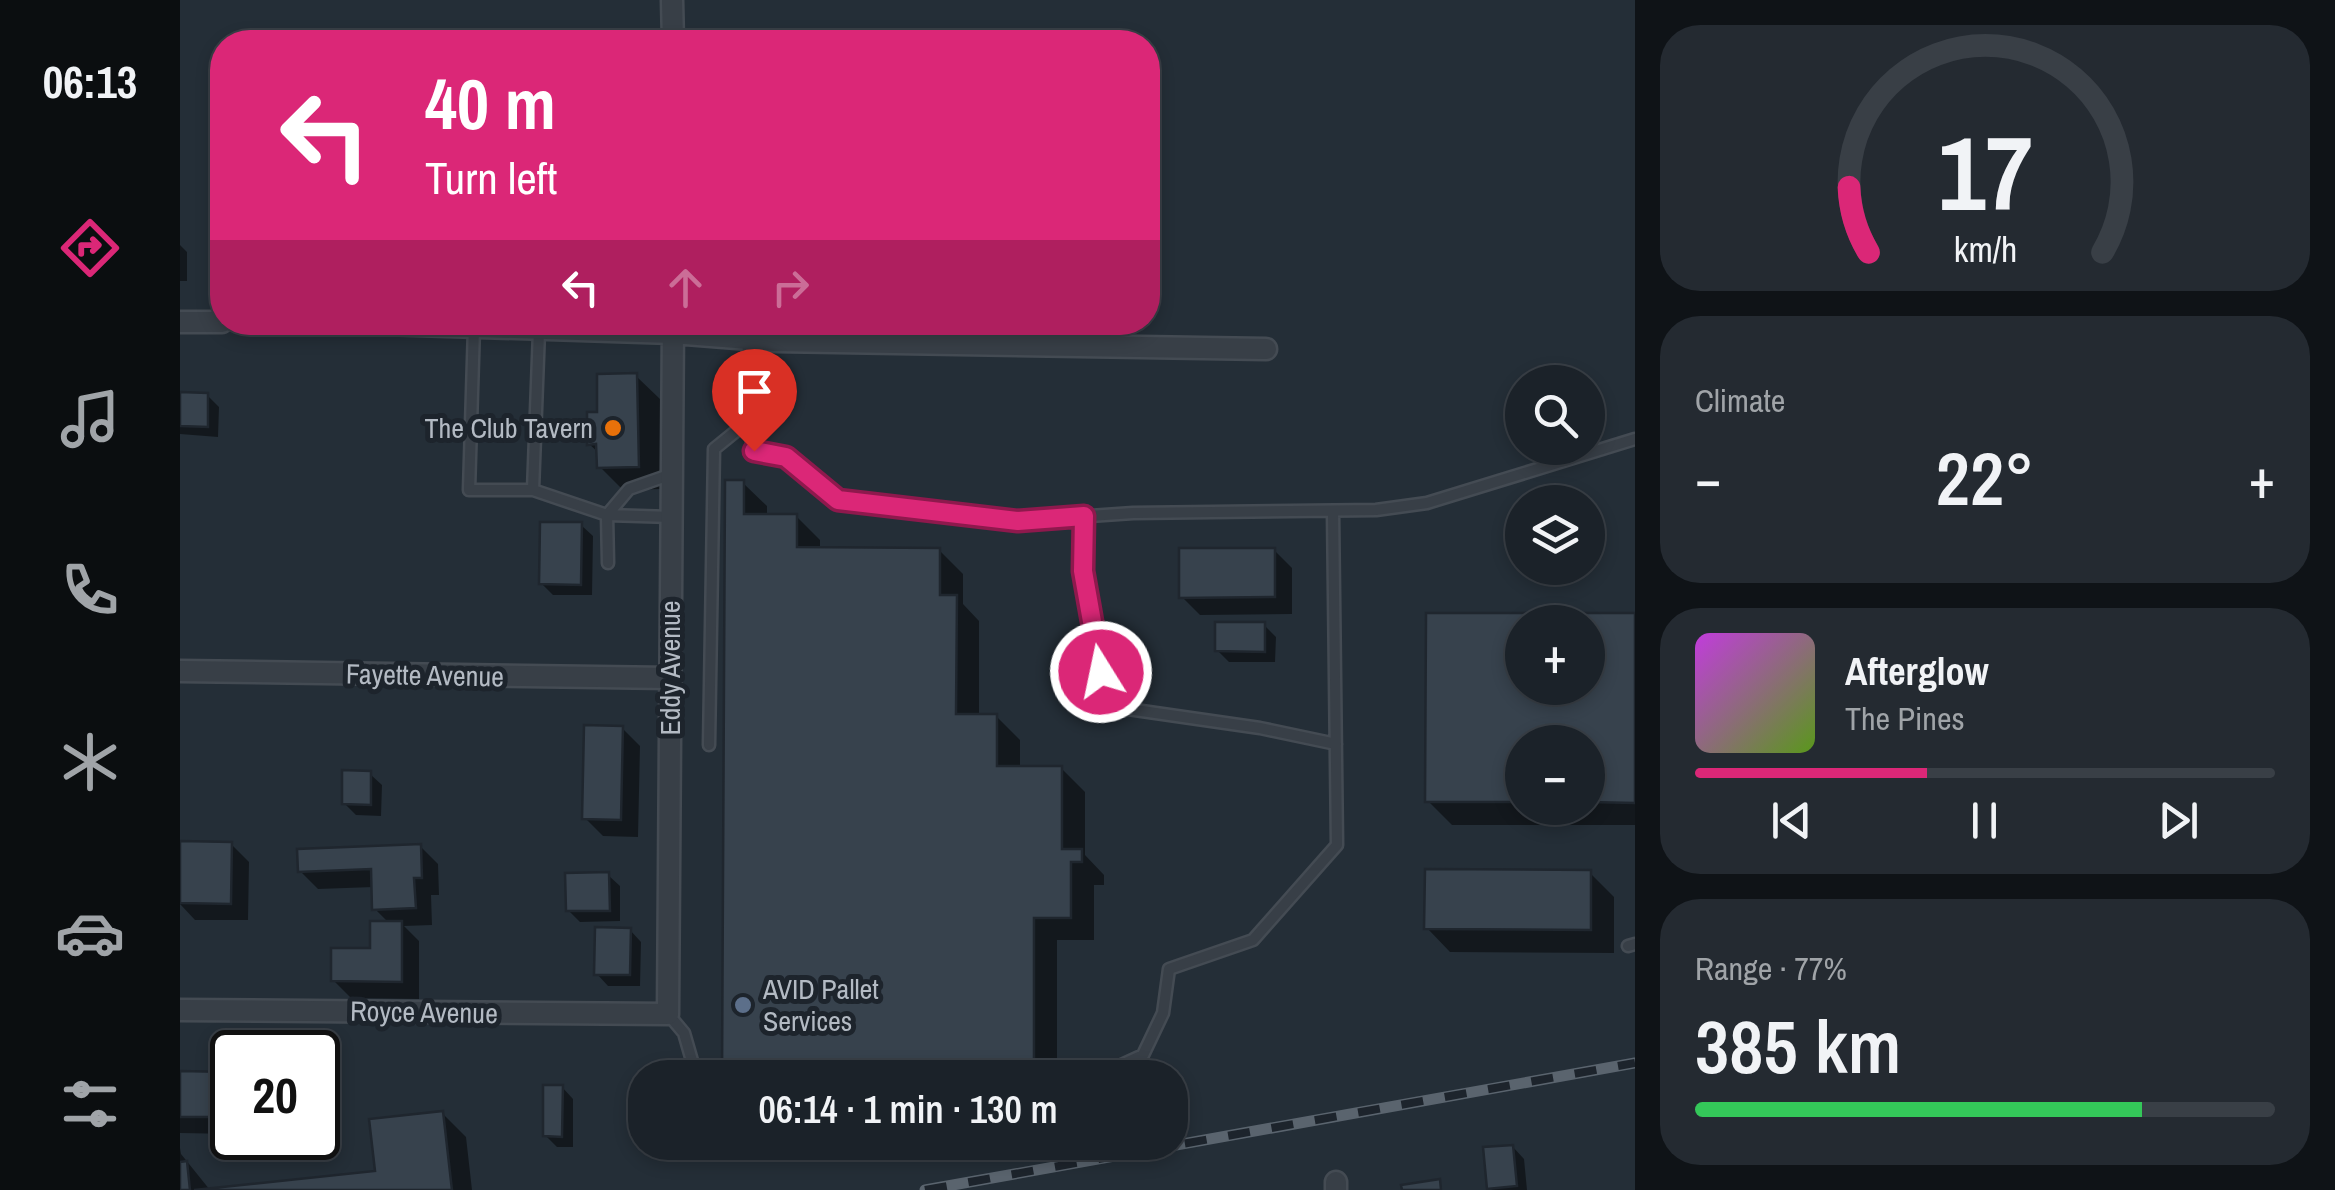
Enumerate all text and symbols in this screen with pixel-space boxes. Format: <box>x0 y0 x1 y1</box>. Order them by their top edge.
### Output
text: 06:13 <box>43 51 137 112</box>
text: 40 m <box>425 57 556 151</box>
icon: left <box>260 70 390 200</box>
text: 17 <box>1938 102 2032 242</box>
text: Turn left <box>425 147 557 208</box>
icon: directions <box>55 213 125 283</box>
text: km/h <box>1953 225 2017 273</box>
icon: left <box>553 260 608 315</box>
icon: ahead <box>658 260 713 315</box>
icon: right <box>763 260 818 315</box>
pin <box>712 349 797 452</box>
icon: arrive <box>727 364 782 419</box>
map controls <box>1505 365 1605 825</box>
button: search <box>1505 365 1605 465</box>
text: Climate <box>1695 379 1785 422</box>
icon: music <box>55 384 125 454</box>
place label: The Club Tavern <box>424 409 593 447</box>
marker: The Club Tavern <box>602 417 624 439</box>
text: 22° <box>1936 427 2034 528</box>
text: − <box>1695 441 1721 515</box>
text: + <box>2249 441 2275 515</box>
button: layers <box>1505 485 1605 585</box>
icon: phone <box>55 555 125 625</box>
street label: Eddy Avenue <box>651 601 689 735</box>
button: + <box>1505 605 1605 705</box>
position arrow <box>1049 620 1153 724</box>
text: Afterglow <box>1845 646 1989 697</box>
street label: Fayette Avenue <box>346 655 504 695</box>
text: The Pines <box>1845 697 1965 740</box>
button: − <box>1505 725 1605 825</box>
icon: climate <box>55 727 125 797</box>
icon: previous <box>1764 793 1819 848</box>
icon: pause <box>1957 793 2012 848</box>
icon: next <box>2151 793 2206 848</box>
icon: car <box>55 898 125 968</box>
text: Range · 77% <box>1695 947 1847 990</box>
place label: AVID Pallet Services <box>762 970 879 1040</box>
street label: Royce Avenue <box>350 992 498 1032</box>
marker: AVID Pallet Services <box>732 994 754 1016</box>
text: 385 km <box>1695 995 1901 1096</box>
speed limit sign: 20 <box>210 1030 340 1160</box>
icon: filters <box>55 1069 125 1139</box>
text: 06:14 · 1 min · 130 m <box>758 1084 1058 1135</box>

